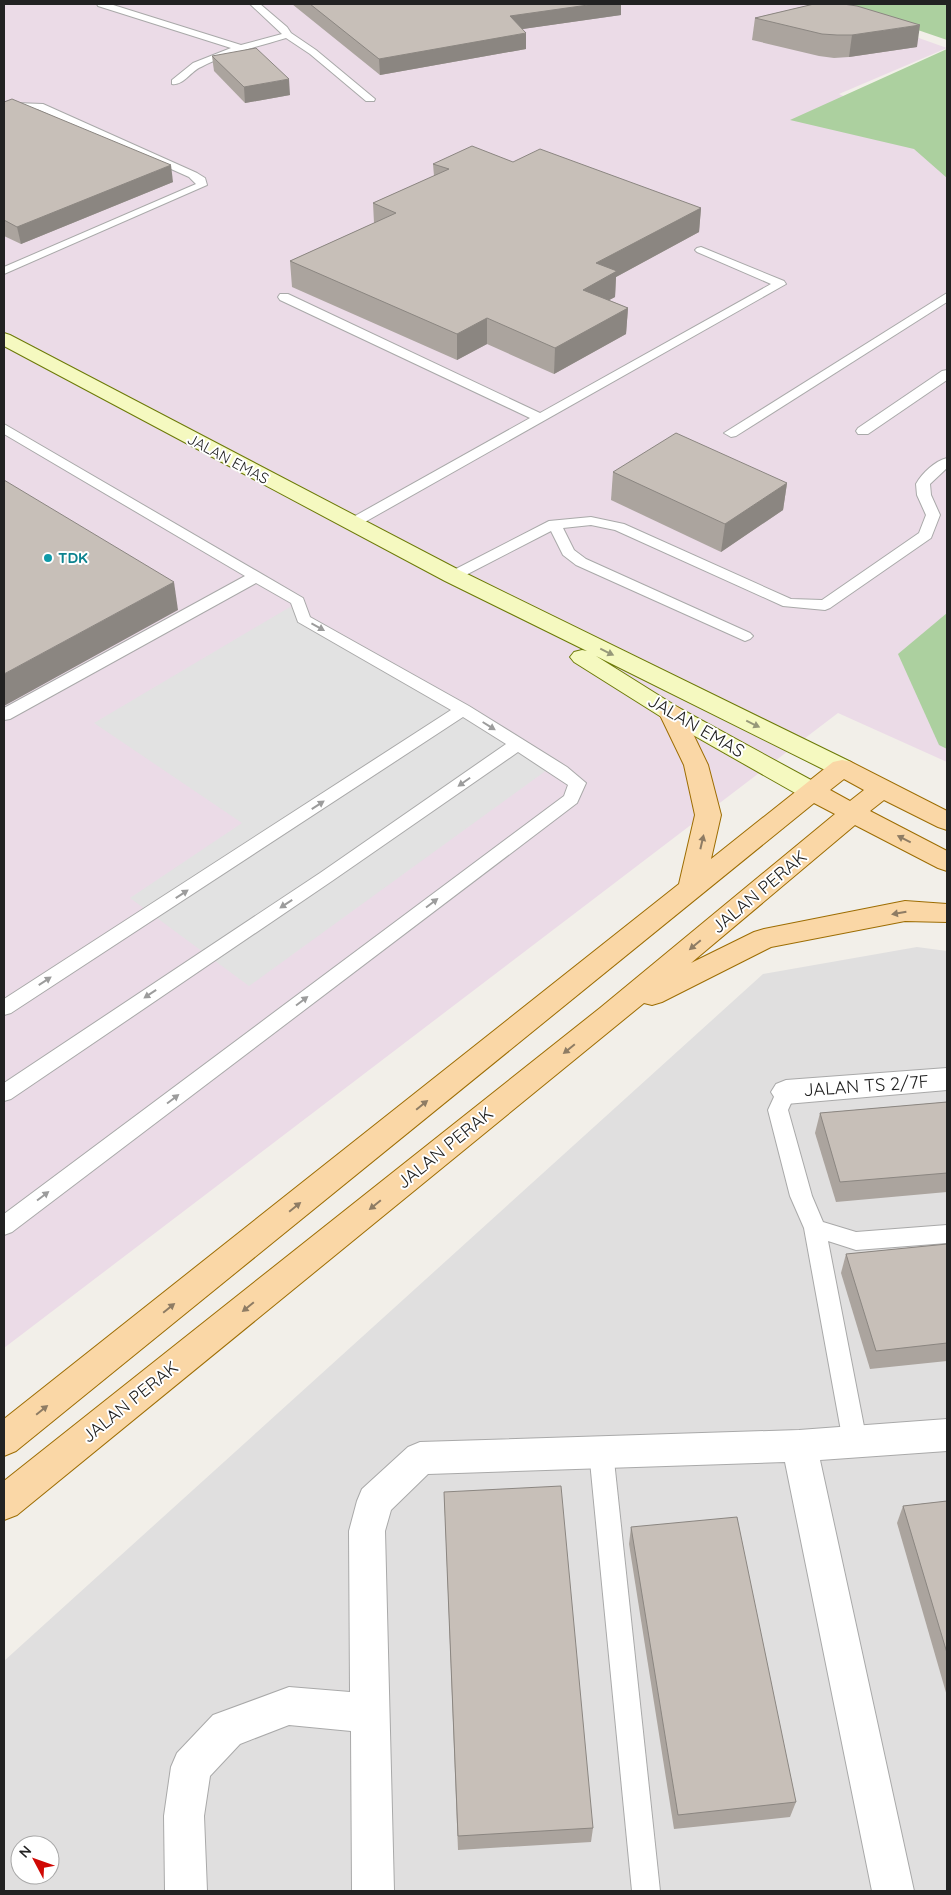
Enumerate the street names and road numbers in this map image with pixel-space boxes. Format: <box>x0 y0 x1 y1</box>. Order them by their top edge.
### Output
street label: JALAN EMAS <box>184 429 272 488</box>
street label: JALAN EMAS <box>644 689 749 762</box>
street label: JALAN PERAK <box>706 845 811 938</box>
street label: JALAN TS 2/7F <box>803 1070 929 1101</box>
street label: JALAN PERAK <box>392 1102 498 1194</box>
street label: JALAN PERAK <box>77 1356 183 1448</box>

